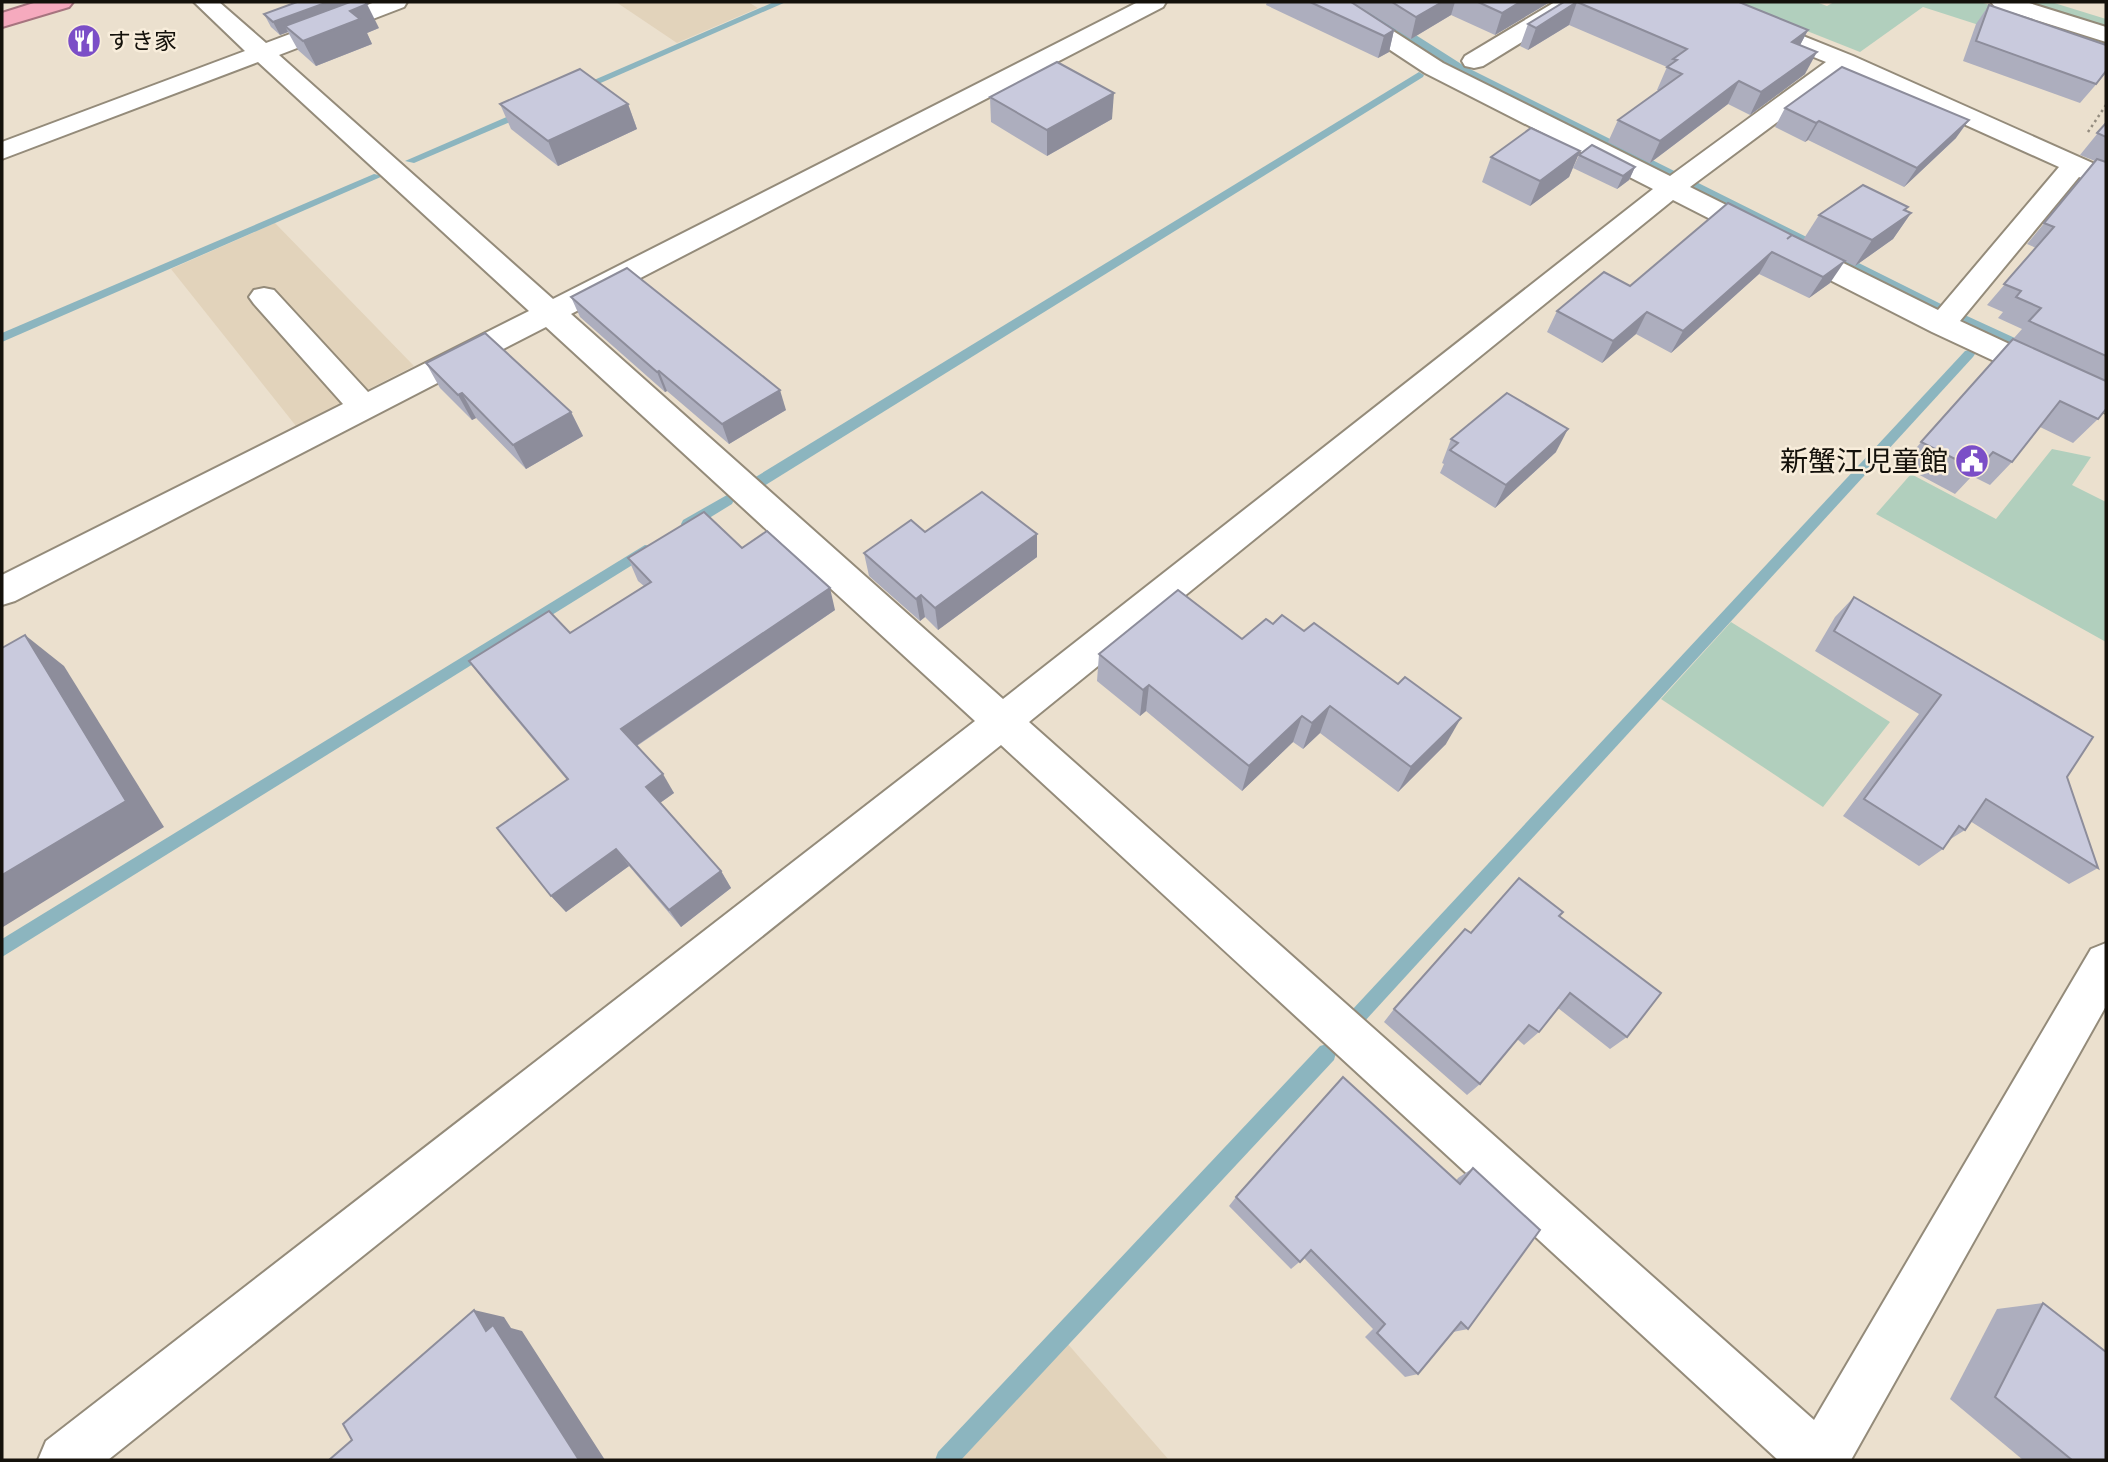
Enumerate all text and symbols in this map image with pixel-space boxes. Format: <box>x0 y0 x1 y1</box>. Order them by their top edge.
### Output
restaurant icon: すき家 <box>65 22 103 60</box>
place label: すき家 <box>108 25 177 60</box>
place label: 新蟹江児童館 <box>1780 441 1948 484</box>
public building icon: 新蟹江児童館 <box>1953 442 1991 480</box>

